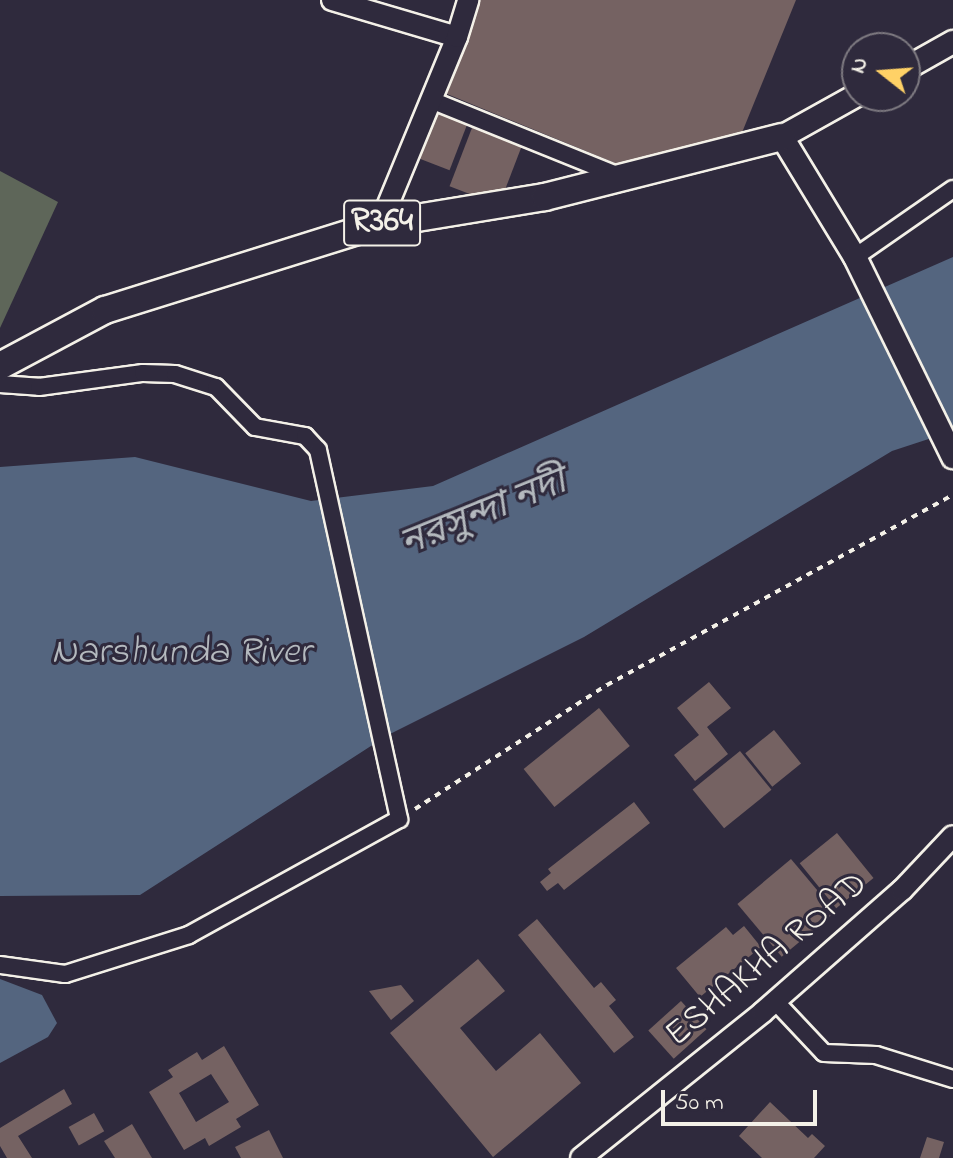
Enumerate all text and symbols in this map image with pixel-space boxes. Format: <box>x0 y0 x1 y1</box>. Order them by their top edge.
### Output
north arrow <box>841 32 921 112</box>
text: N <box>842 54 877 77</box>
road number: R364 <box>342 193 422 253</box>
water label: নরসুন্দা নদী <box>394 461 574 569</box>
water label: Narshunda River <box>51 631 311 677</box>
street label: ESHAKHA ROAD <box>657 863 877 1057</box>
scale bar <box>665 1074 821 1124</box>
text: 50 m <box>675 1086 724 1121</box>

